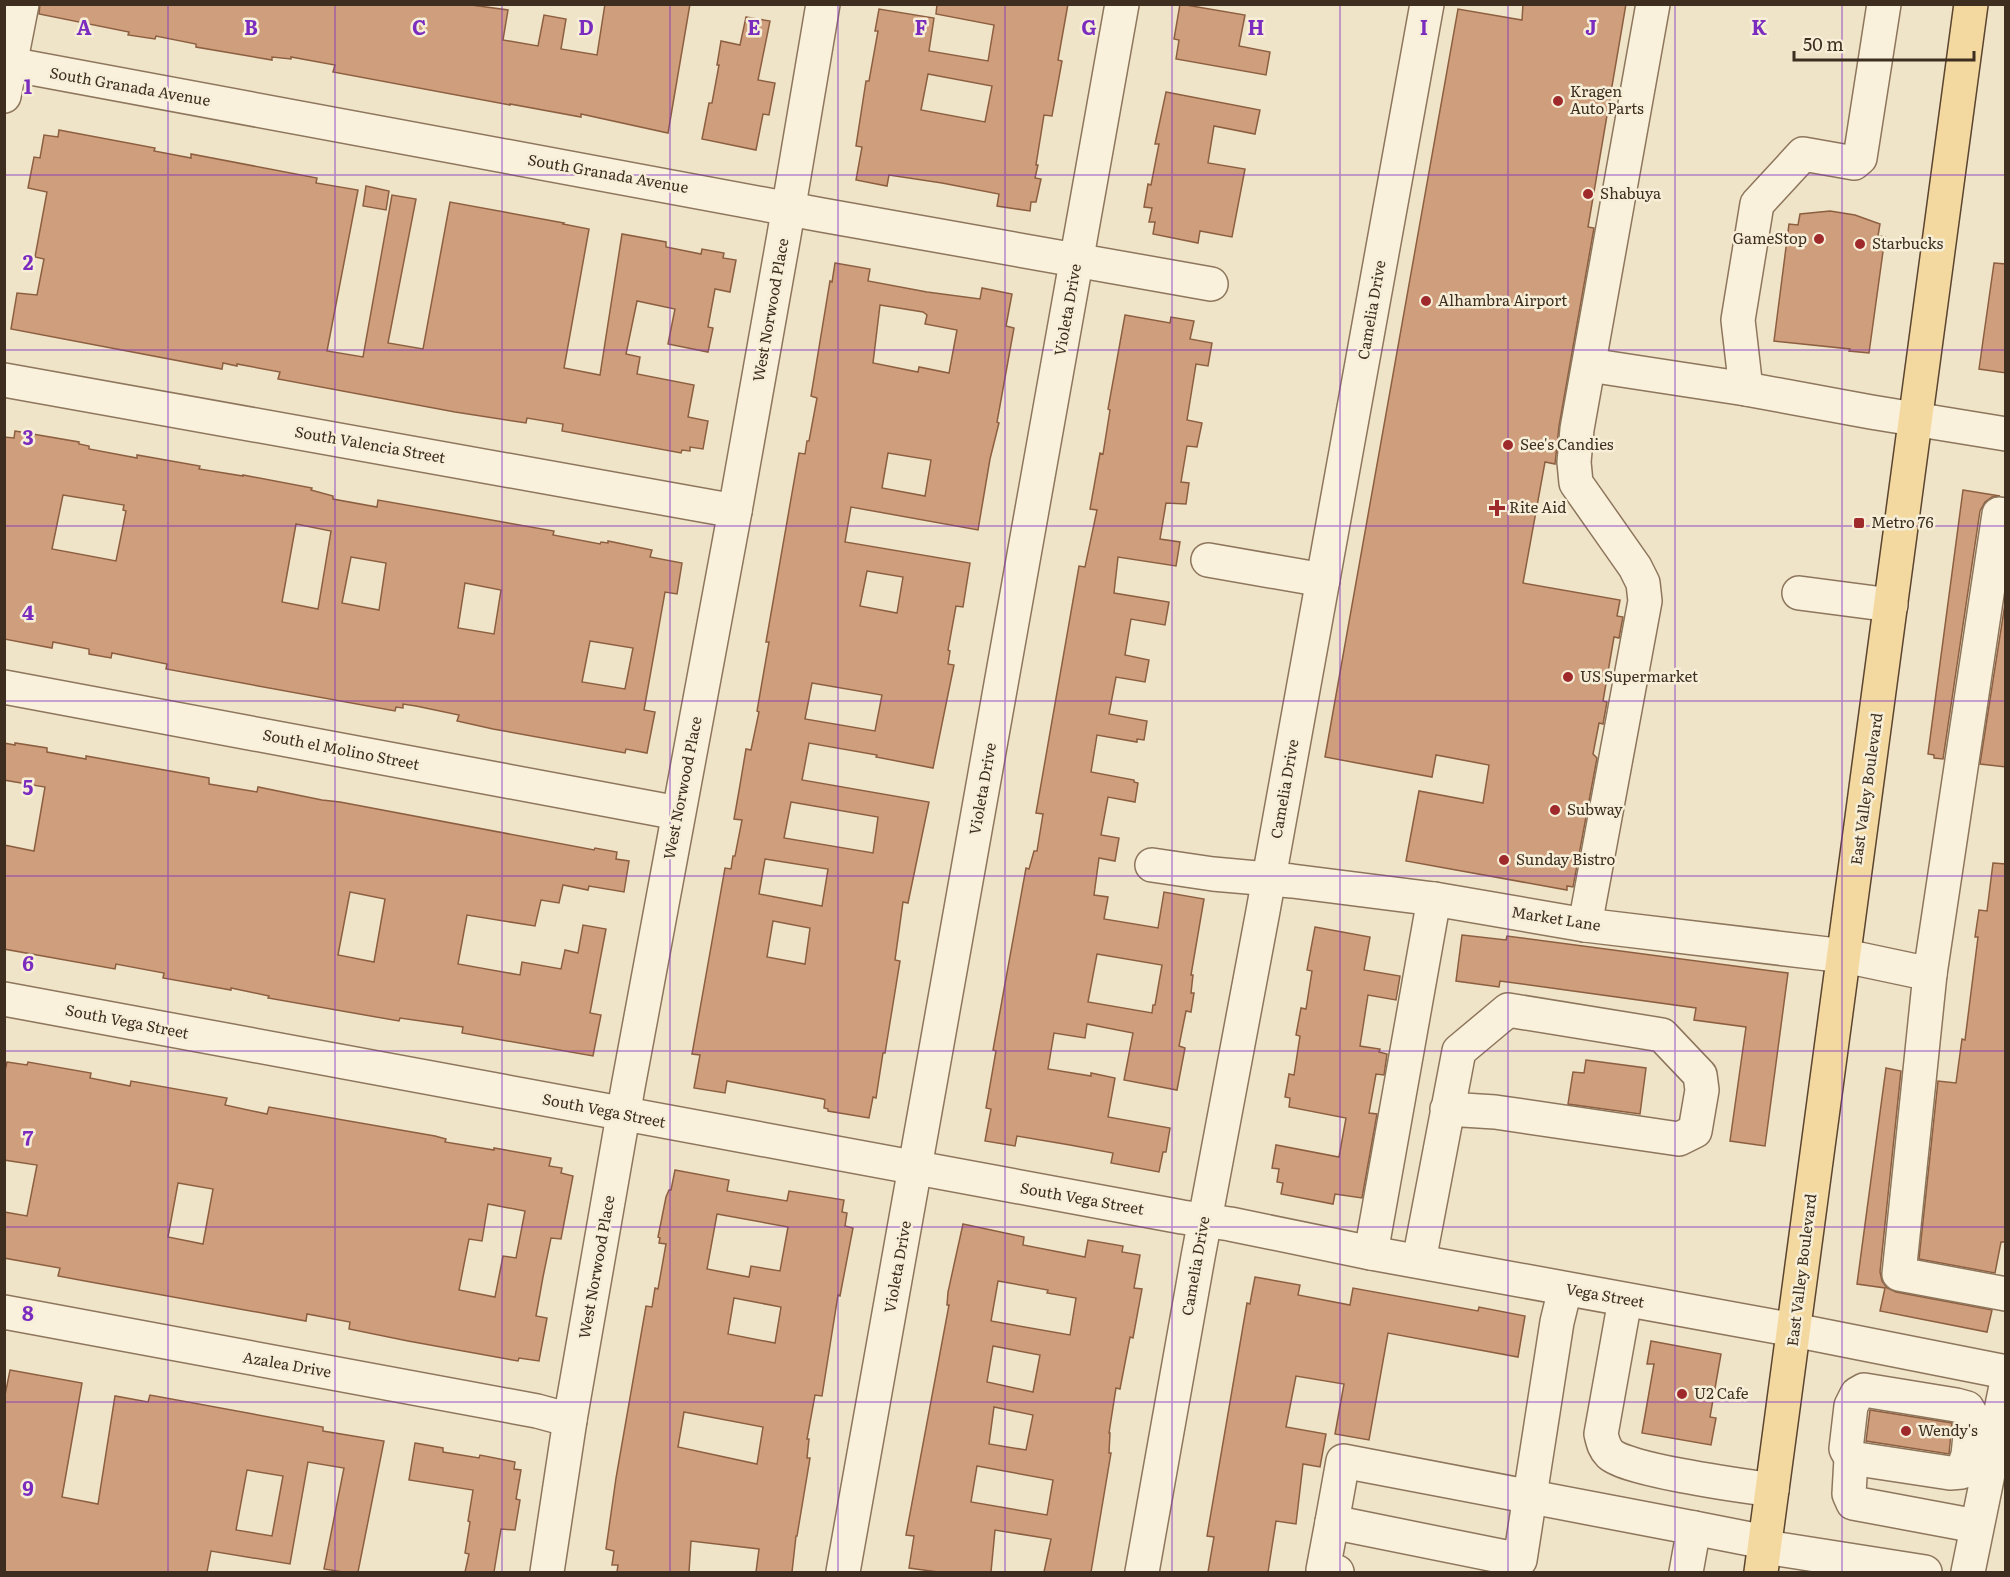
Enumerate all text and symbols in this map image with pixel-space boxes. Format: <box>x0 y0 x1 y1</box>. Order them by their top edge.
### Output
text: A <box>76 11 92 41</box>
text: B <box>244 11 258 41</box>
text: C <box>412 11 426 41</box>
text: D <box>578 11 594 41</box>
text: E <box>747 11 761 41</box>
text: F <box>915 11 928 41</box>
text: G <box>1081 11 1097 41</box>
text: H <box>1248 11 1264 41</box>
text: I <box>1420 11 1428 41</box>
text: J <box>1585 11 1597 41</box>
text: K <box>1751 11 1767 41</box>
scale bar <box>1794 24 1974 62</box>
text: 50 m <box>1803 30 1844 57</box>
street label: South Granada Avenue <box>48 60 213 111</box>
text: 1 <box>24 70 32 100</box>
place label: Kragen Auto Parts <box>1570 79 1644 119</box>
marker: Kragen Auto Parts <box>1551 94 1565 108</box>
street label: South Granada Avenue <box>526 147 691 198</box>
place label: Shabuya <box>1600 181 1662 204</box>
marker: Shabuya <box>1581 187 1595 201</box>
place label: GameStop <box>1733 226 1807 249</box>
place label: Starbucks <box>1872 231 1944 254</box>
marker: GameStop <box>1812 232 1826 246</box>
street label: West Norwood Place <box>746 236 794 383</box>
marker: Starbucks <box>1853 237 1867 251</box>
text: 2 <box>23 246 34 276</box>
street label: Camelia Drive <box>1350 258 1391 361</box>
street label: Violeta Drive <box>1047 262 1086 358</box>
place label: Alhambra Airport <box>1438 288 1567 311</box>
marker: Alhambra Airport <box>1419 294 1433 308</box>
street label: South Valencia Street <box>293 419 447 468</box>
text: 3 <box>22 421 34 451</box>
place label: See's Candies <box>1520 432 1614 455</box>
marker: See's Candies <box>1501 438 1515 452</box>
place label: Rite Aid <box>1509 495 1566 518</box>
marker: Rite Aid <box>1490 501 1504 515</box>
place label: Metro 76 <box>1871 510 1933 533</box>
marker: Metro 76 <box>1852 516 1866 530</box>
text: 4 <box>22 596 34 626</box>
place label: US Supermarket <box>1580 664 1698 687</box>
marker: US Supermarket <box>1561 670 1575 684</box>
street label: East Valley Boulevard <box>1843 711 1888 866</box>
street label: West Norwood Place <box>656 714 707 861</box>
street label: South el Molino Street <box>261 722 422 775</box>
street label: Camelia Drive <box>1263 737 1304 840</box>
street label: Violeta Drive <box>962 741 1001 837</box>
text: 5 <box>23 771 34 801</box>
place label: Subway <box>1567 797 1623 820</box>
marker: Subway <box>1548 803 1562 817</box>
place label: Sunday Bistro <box>1516 847 1615 870</box>
marker: Sunday Bistro <box>1497 853 1511 867</box>
street label: Market Lane <box>1510 899 1603 936</box>
text: 6 <box>22 947 34 977</box>
street label: South Vega Street <box>64 997 191 1044</box>
street label: South Vega Street <box>541 1086 668 1133</box>
text: 7 <box>23 1122 34 1152</box>
street label: South Vega Street <box>1019 1175 1146 1220</box>
street label: East Valley Boulevard <box>1780 1192 1821 1347</box>
street label: West Norwood Place <box>572 1193 620 1340</box>
street label: Camelia Drive <box>1174 1214 1215 1317</box>
street label: Violeta Drive <box>877 1219 916 1315</box>
street label: Vega Street <box>1564 1276 1646 1313</box>
text: 8 <box>22 1297 34 1327</box>
street label: Azalea Drive <box>241 1344 334 1383</box>
place label: U2 Cafe <box>1694 1381 1749 1404</box>
marker: U2 Cafe <box>1675 1387 1689 1401</box>
place label: Wendy's <box>1918 1418 1978 1441</box>
marker: Wendy's <box>1899 1424 1913 1438</box>
text: 9 <box>22 1472 34 1502</box>

